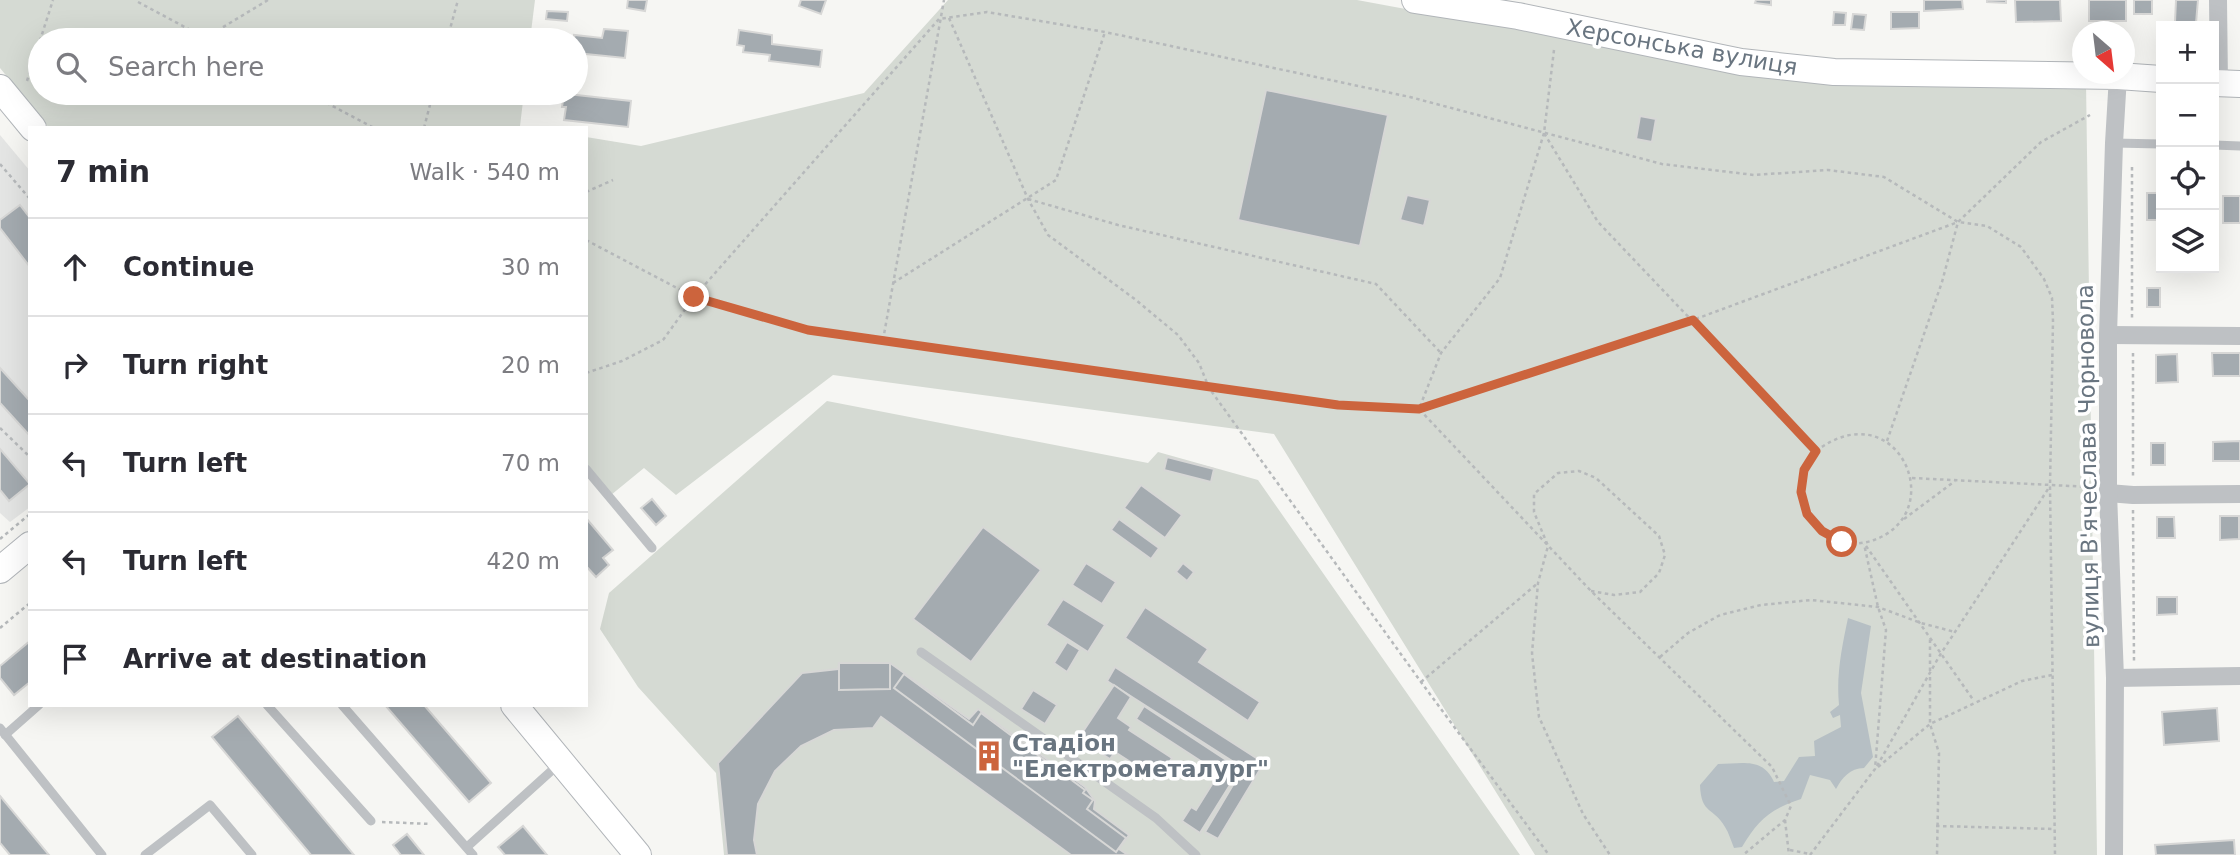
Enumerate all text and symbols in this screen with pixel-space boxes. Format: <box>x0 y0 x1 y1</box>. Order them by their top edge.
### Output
street label: Херсонська вулиця <box>1564 14 1800 80</box>
north arrow <box>2072 21 2135 84</box>
map controls <box>2156 21 2219 273</box>
button: + <box>2156 21 2219 84</box>
search box <box>28 28 588 105</box>
icon: search <box>52 48 90 86</box>
text: Search here <box>108 52 264 82</box>
button: − <box>2156 84 2219 147</box>
button: locate <box>2156 147 2219 210</box>
text: 7 min <box>56 154 150 189</box>
text: Walk · 540 m <box>409 159 560 185</box>
button: layers <box>2156 210 2219 273</box>
icon: ahead <box>56 248 94 286</box>
text: Continue <box>123 252 254 282</box>
text: 30 m <box>501 254 560 280</box>
route end <box>678 281 709 312</box>
street label: вулиця В'ячеслава Чорновола <box>2072 284 2104 648</box>
icon: right <box>56 346 94 384</box>
text: Turn right <box>123 350 268 380</box>
text: 20 m <box>501 352 560 378</box>
icon: left <box>56 444 94 482</box>
text: Turn left <box>123 448 247 478</box>
text: 70 m <box>501 450 560 476</box>
route start <box>1826 526 1857 557</box>
icon: left <box>56 542 94 580</box>
text: Turn left <box>123 546 247 576</box>
text: 420 m <box>486 548 560 574</box>
icon: arrive <box>56 640 94 678</box>
text: Arrive at destination <box>123 644 427 674</box>
place label: Стадіон "Електрометалург" <box>1012 730 1269 782</box>
building icon: Стадіон "Електрометалург" <box>972 739 1006 773</box>

